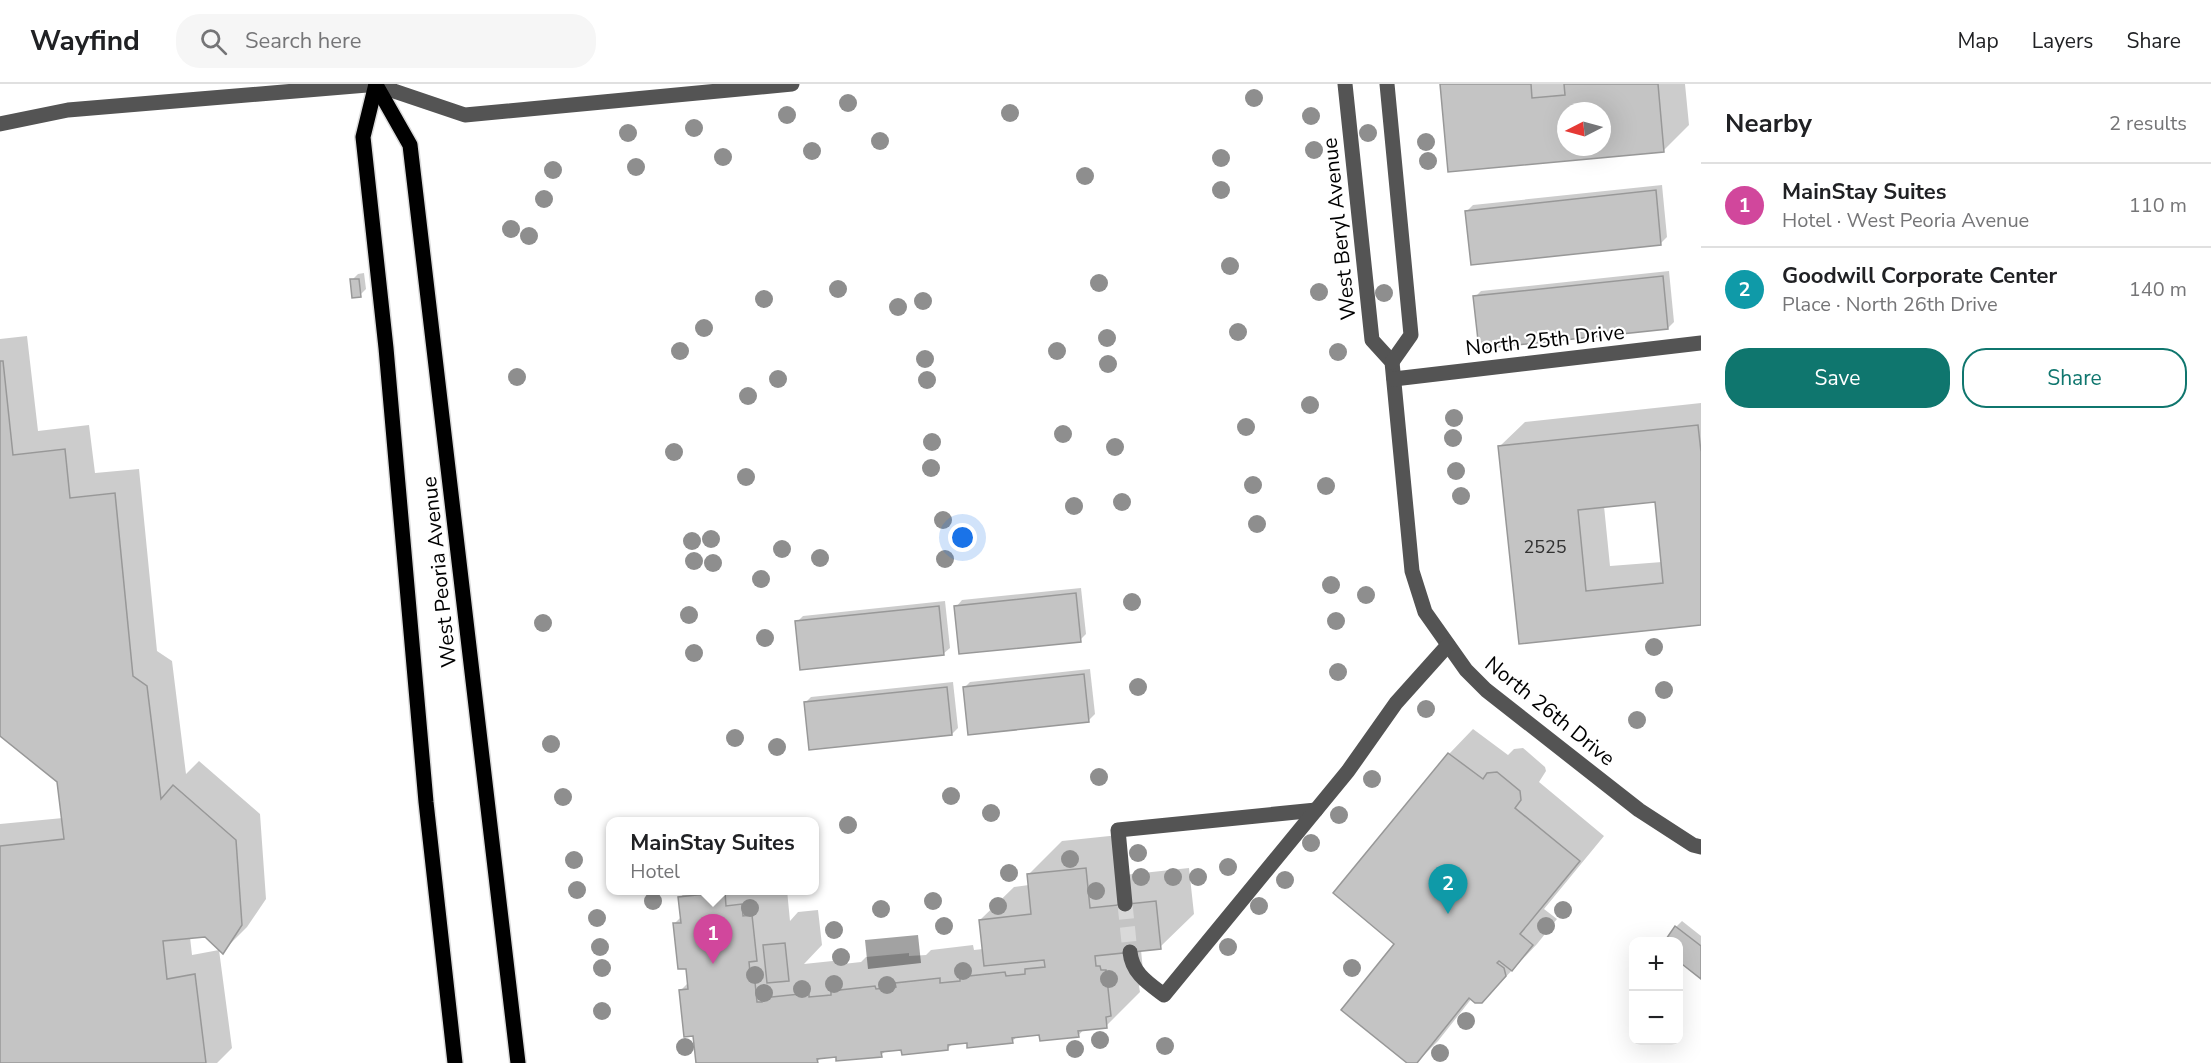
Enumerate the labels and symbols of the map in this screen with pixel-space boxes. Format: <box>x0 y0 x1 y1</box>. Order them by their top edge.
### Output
north arrow <box>1557 102 1611 156</box>
street label: West Beryl Avenue <box>1316 136 1362 322</box>
street label: North 25th Drive <box>1464 318 1626 362</box>
street label: West Peoria Avenue <box>415 475 463 669</box>
your location <box>948 523 977 552</box>
house number: 2525 <box>1523 535 1567 559</box>
street label: North 26th Drive <box>1479 650 1621 772</box>
pin: 2 <box>1428 864 1468 914</box>
pin: 1 <box>694 914 732 964</box>

